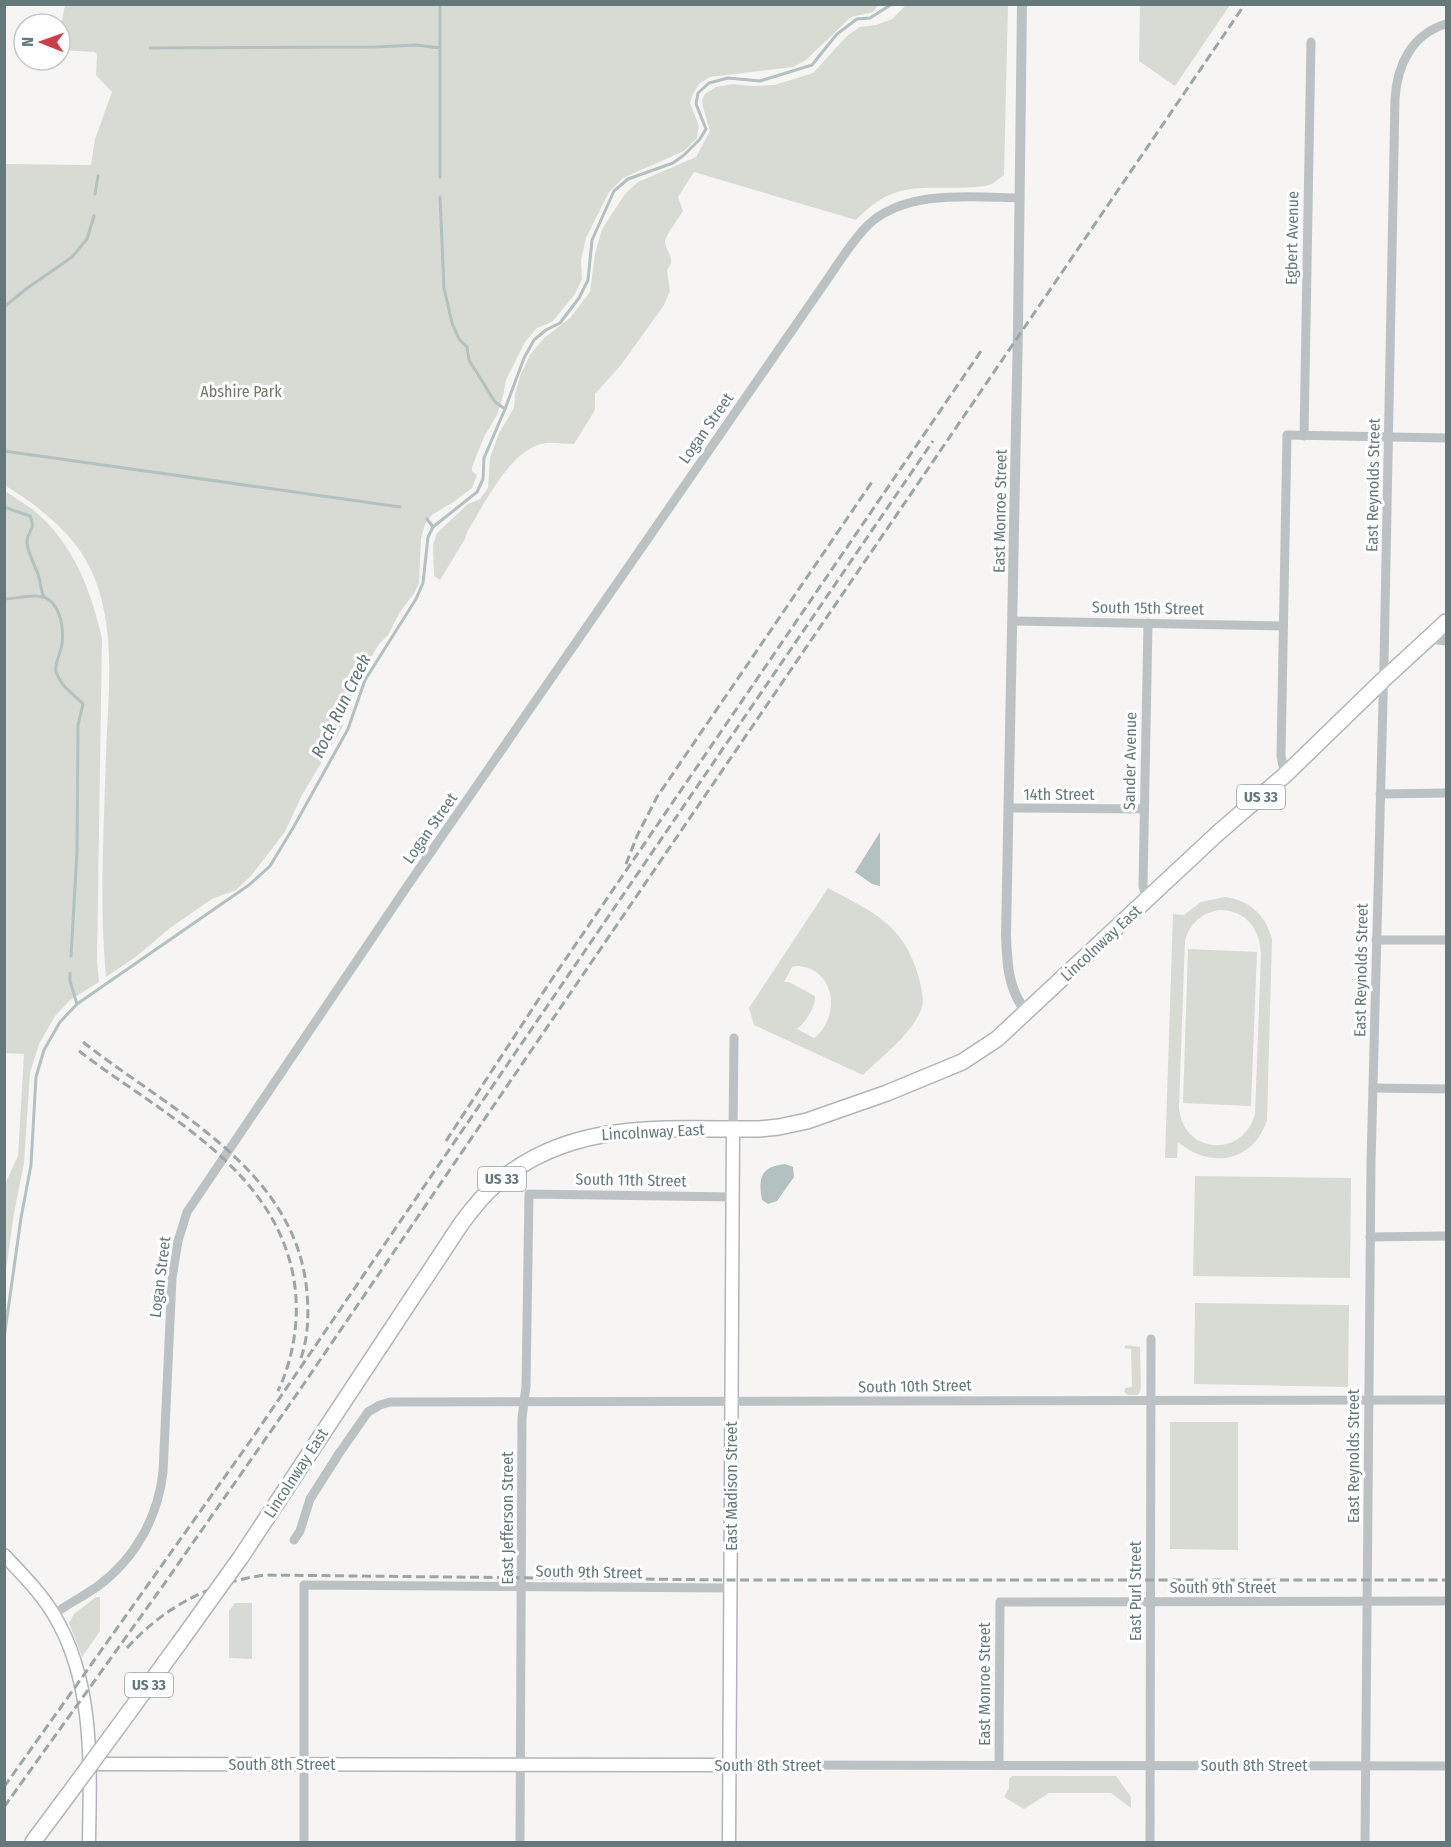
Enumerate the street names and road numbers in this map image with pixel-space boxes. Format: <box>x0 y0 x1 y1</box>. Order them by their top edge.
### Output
street label: Egbert Avenue <box>1282 191 1302 285</box>
street label: Logan Street <box>675 388 738 467</box>
street label: East Reynolds Street <box>1362 417 1384 552</box>
street label: East Monroe Street <box>989 448 1011 573</box>
street label: South 15th Street <box>1092 598 1205 618</box>
street label: Sander Avenue <box>1120 712 1140 810</box>
street label: 14th Street <box>1024 785 1095 804</box>
road number: US 33 <box>1237 785 1285 809</box>
street label: Logan Street <box>399 788 462 867</box>
street label: Lincolnway East <box>1057 900 1146 985</box>
street label: East Reynolds Street <box>1350 902 1372 1037</box>
street label: Lincolnway East <box>601 1120 706 1144</box>
road number: US 33 <box>478 1167 526 1191</box>
street label: South 11th Street <box>575 1170 688 1190</box>
street label: Logan Street <box>146 1235 175 1319</box>
street label: South 10th Street <box>858 1375 973 1396</box>
street label: East Reynolds Street <box>1344 1388 1363 1523</box>
street label: East Madison Street <box>722 1421 741 1551</box>
street label: Lincolnway East <box>260 1424 332 1521</box>
street label: East Jefferson Street <box>498 1451 517 1584</box>
street label: East Purl Street <box>1126 1540 1145 1641</box>
street label: South 9th Street <box>535 1562 643 1582</box>
street label: South 9th Street <box>1170 1578 1277 1597</box>
street label: East Monroe Street <box>975 1621 994 1746</box>
road number: US 33 <box>125 1673 173 1697</box>
street label: South 8th Street <box>229 1755 336 1774</box>
street label: South 8th Street <box>715 1756 822 1775</box>
street label: South 8th Street <box>1201 1756 1308 1775</box>

